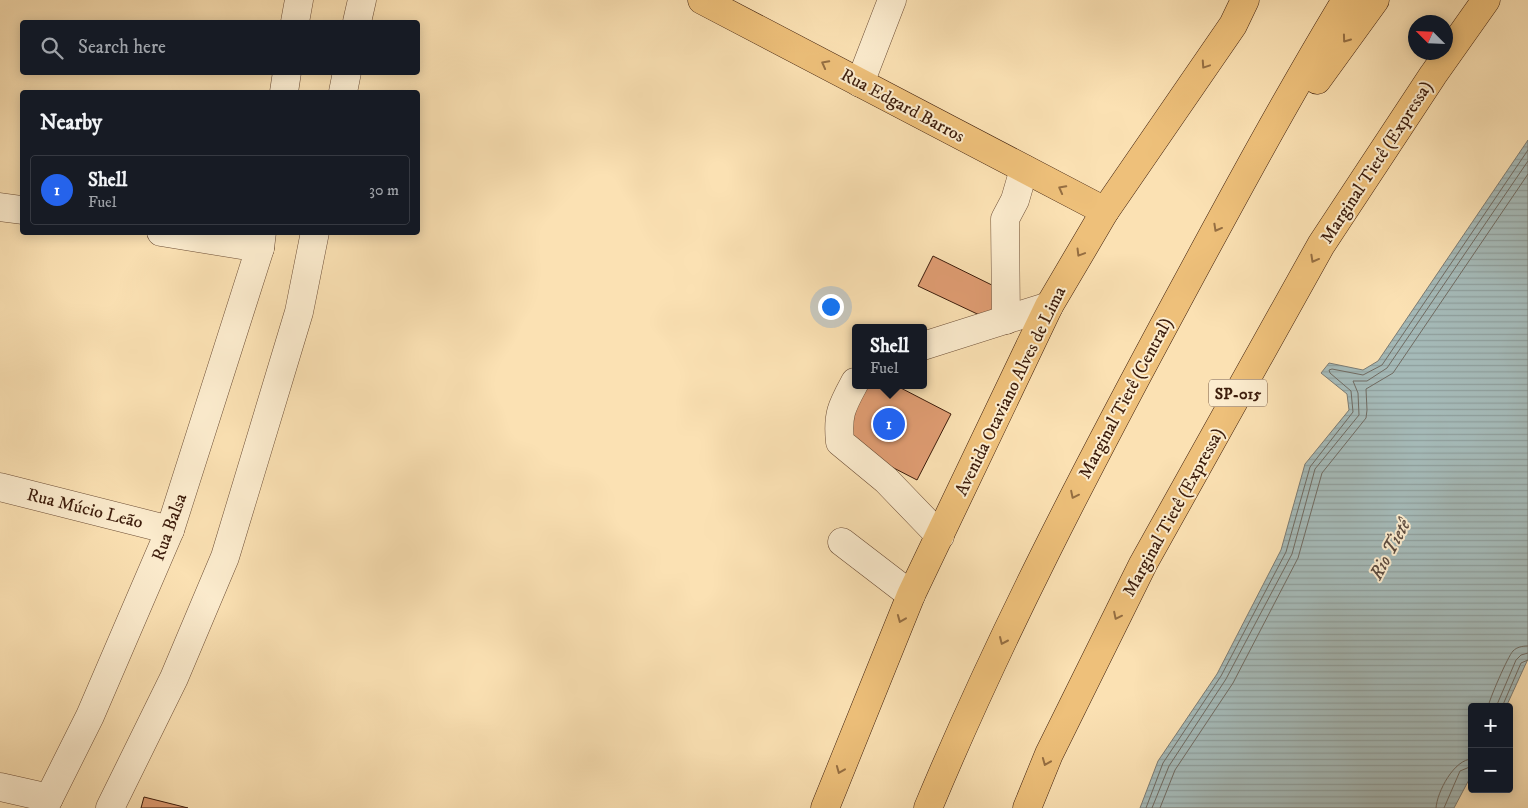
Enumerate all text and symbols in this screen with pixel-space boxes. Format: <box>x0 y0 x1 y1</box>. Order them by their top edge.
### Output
north arrow <box>1408 15 1453 60</box>
search box <box>20 20 420 75</box>
icon: search <box>38 34 66 62</box>
one-way arrow <box>1343 34 1352 43</box>
text: Search here <box>78 36 166 59</box>
one-way arrow <box>1202 59 1211 69</box>
one-way arrow <box>821 60 830 70</box>
street label: Rua Edgard Barros <box>837 64 968 148</box>
street label: Marginal Tietê (Expressa) <box>1316 77 1438 248</box>
text: Nearby <box>40 110 102 136</box>
text: Shell <box>88 169 127 192</box>
text: 1 <box>54 180 60 200</box>
text: 30 m <box>369 180 399 200</box>
one-way arrow <box>1058 185 1067 195</box>
text: Fuel <box>88 192 117 212</box>
one-way arrow <box>1213 223 1223 232</box>
one-way arrow <box>1076 248 1086 257</box>
one-way arrow <box>1310 253 1320 262</box>
street label: Avenida Otaviano Alves de Lima <box>951 283 1071 500</box>
your location <box>818 294 844 320</box>
street label: Marginal Tietê (Central) <box>1074 314 1178 483</box>
popup <box>852 324 927 389</box>
text: Shell <box>870 335 909 358</box>
text: Fuel <box>870 358 898 378</box>
road number: SP-015 <box>1209 379 1267 406</box>
pin: 1 <box>873 405 905 443</box>
street label: Marginal Tietê (Expressa) <box>1118 424 1229 601</box>
street label: Rua Múcio Leão <box>24 484 145 534</box>
street label: Rua Balsa <box>148 490 192 564</box>
one-way arrow <box>1069 490 1080 499</box>
water label: Rio Tietê <box>1364 514 1417 585</box>
one-way arrow <box>1113 611 1123 620</box>
one-way arrow <box>897 614 908 623</box>
one-way arrow <box>999 636 1009 645</box>
map controls <box>1468 703 1513 793</box>
button: + <box>1468 703 1513 748</box>
button: − <box>1468 748 1513 793</box>
one-way arrow <box>1042 757 1052 766</box>
one-way arrow <box>836 765 847 774</box>

